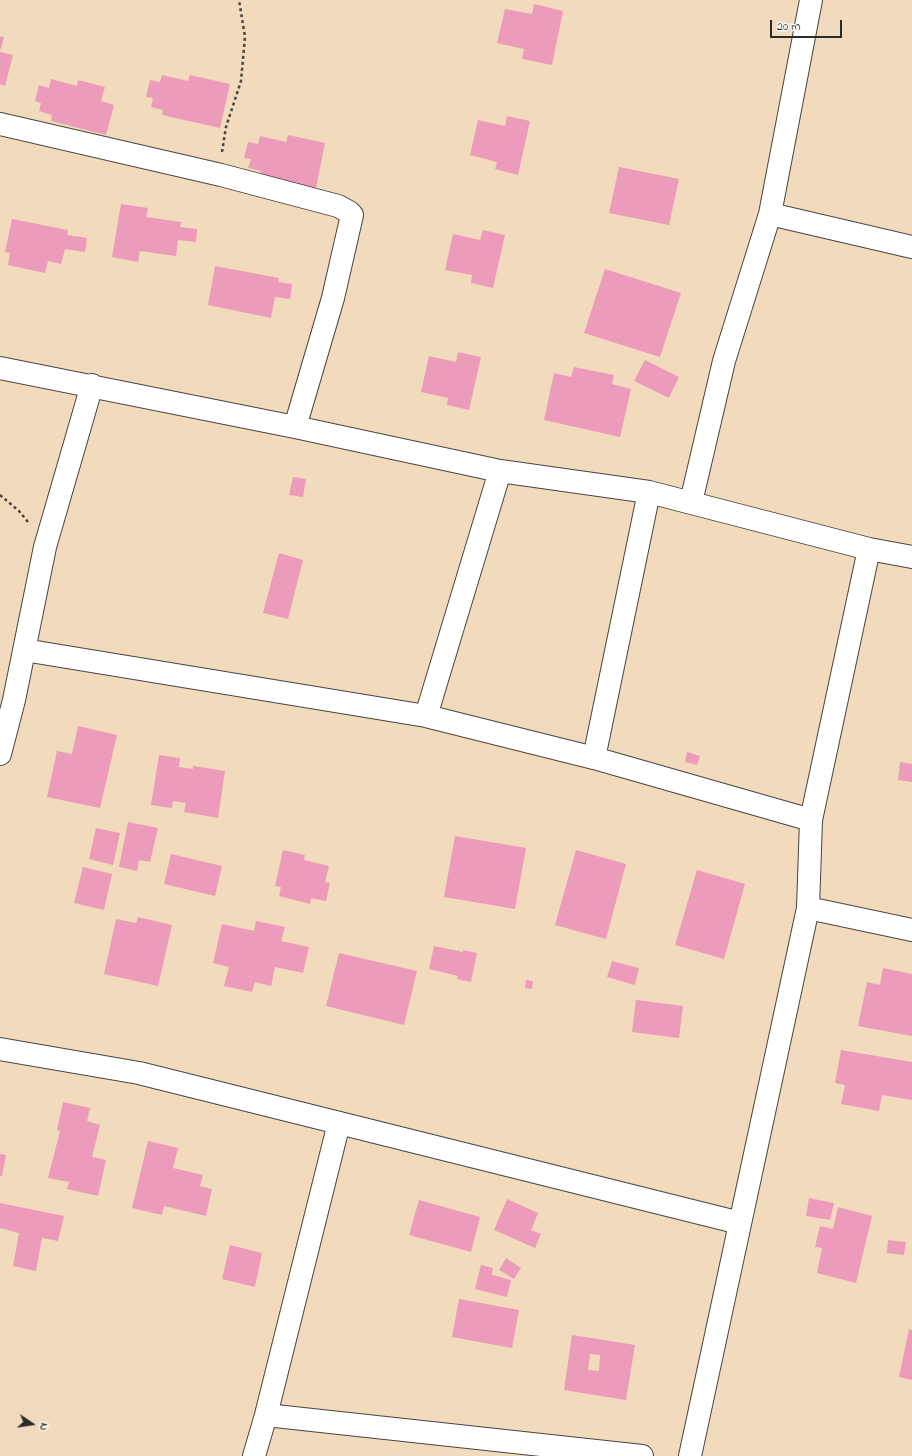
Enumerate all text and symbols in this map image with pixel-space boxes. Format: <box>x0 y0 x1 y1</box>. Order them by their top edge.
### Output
scale bar <box>772 12 844 38</box>
text: 20 m <box>777 18 800 36</box>
north arrow <box>12 1404 52 1444</box>
text: N <box>35 1421 52 1432</box>

